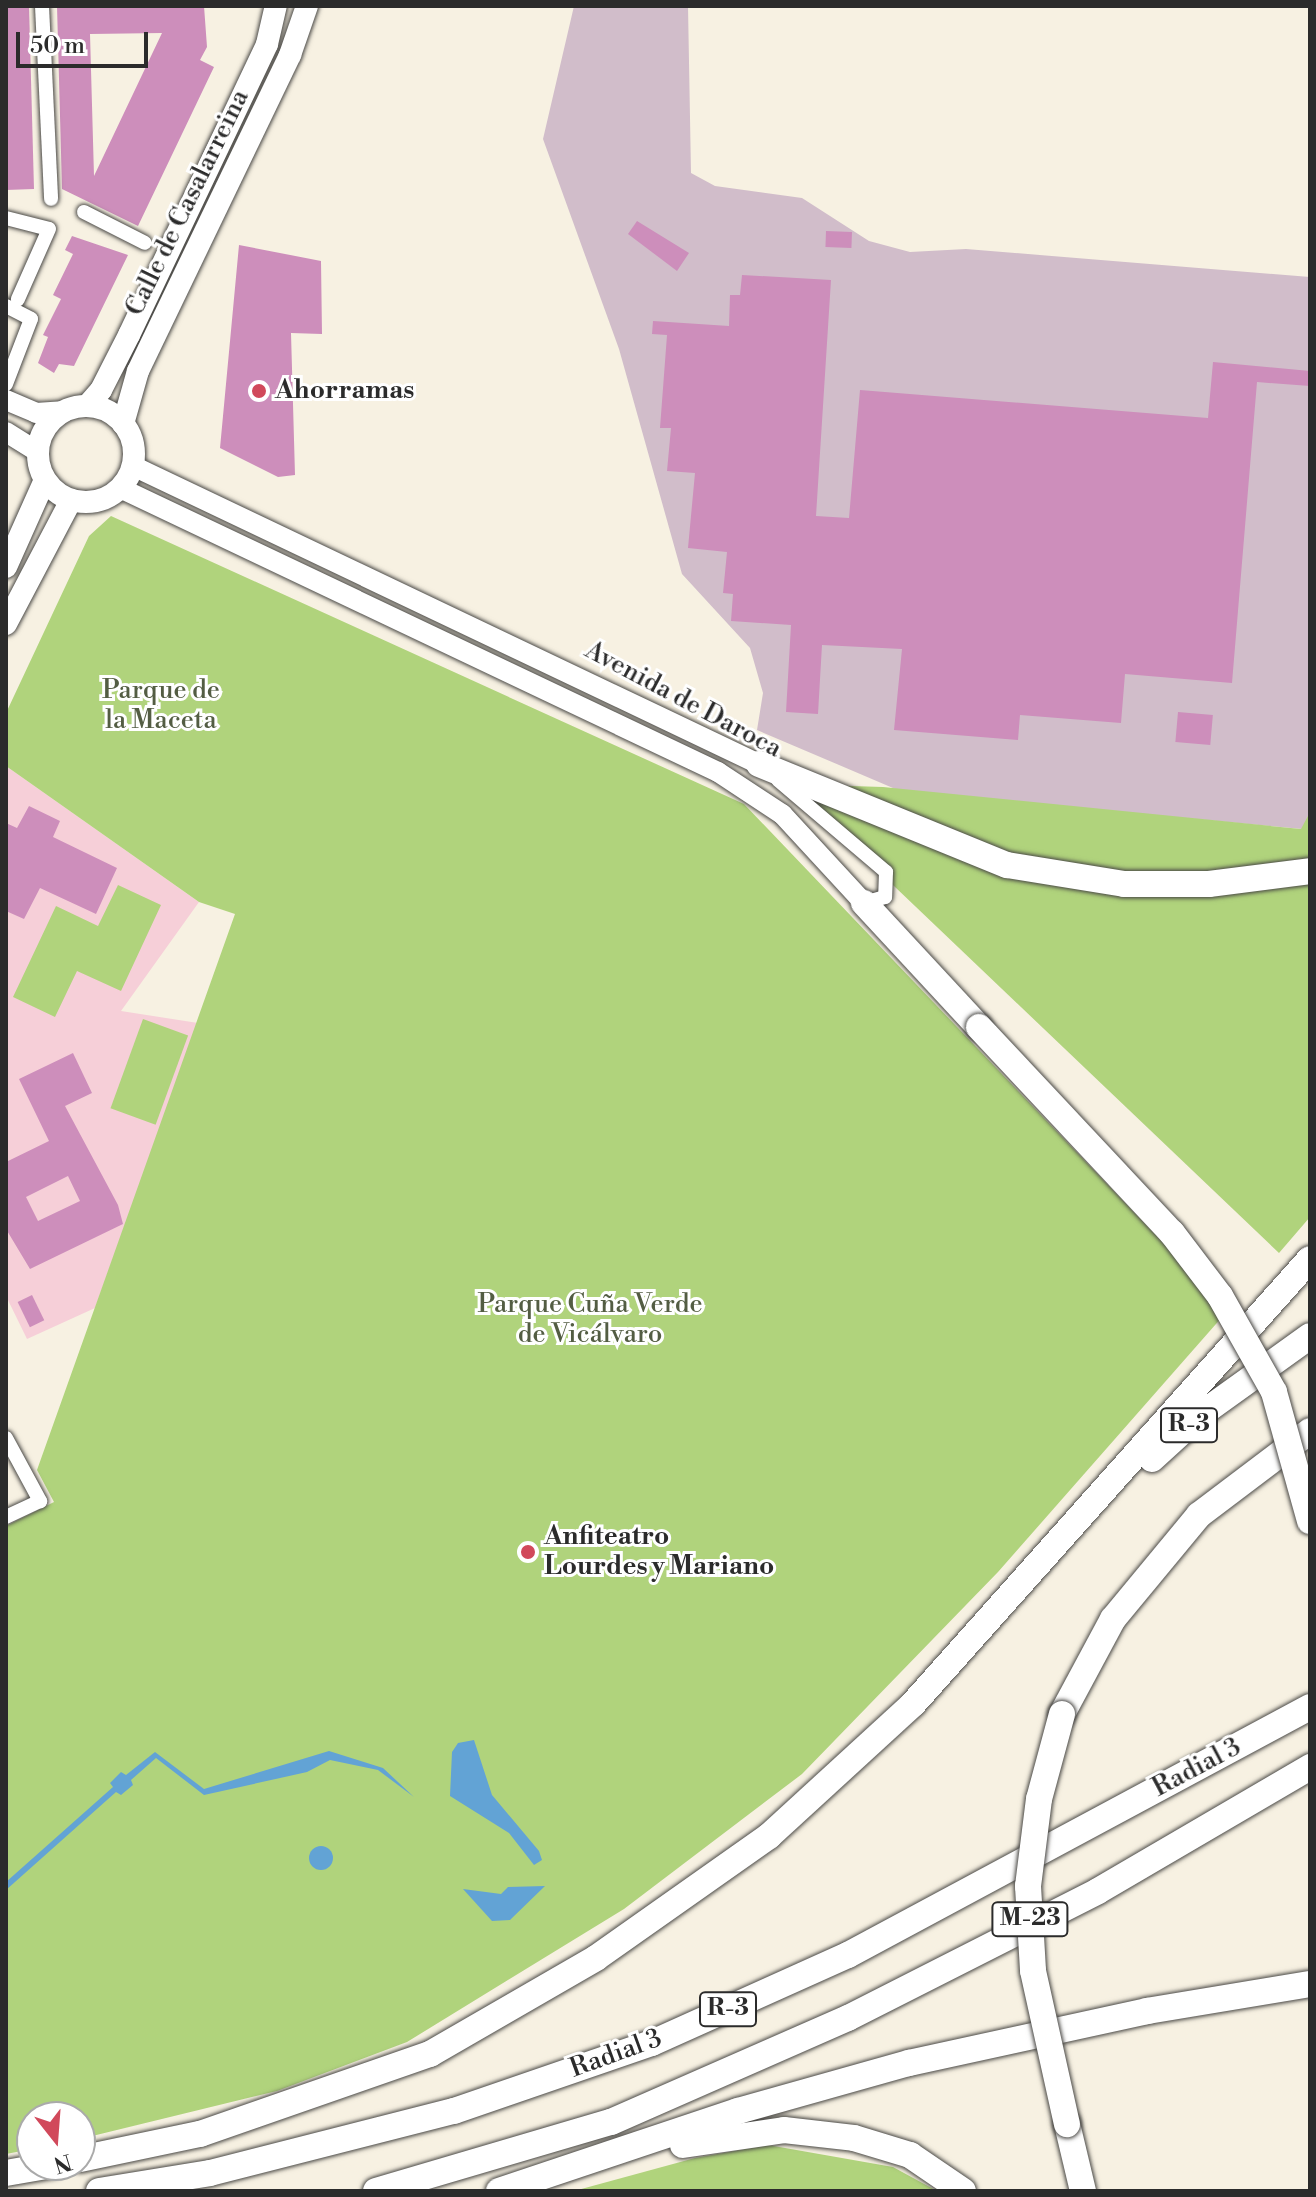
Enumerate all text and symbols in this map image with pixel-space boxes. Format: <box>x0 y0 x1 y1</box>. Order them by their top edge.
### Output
scale bar <box>20 16 152 66</box>
text: 50 m <box>30 31 85 61</box>
street label: Calle de Casalarreina <box>120 85 256 321</box>
place label: Ahorramas <box>275 375 414 407</box>
marker: Ahorramas <box>250 382 268 400</box>
street label: Avenida de Daroca <box>579 635 787 765</box>
park label: Parque de la Maceta <box>102 675 220 736</box>
park label: Parque Cuña Verde de Vicálvaro <box>477 1289 703 1350</box>
road number: R-3 <box>1159 1405 1219 1445</box>
place label: Anfiteatro Lourdes y Mariano <box>544 1521 774 1582</box>
marker: Anfiteatro Lourdes y Mariano <box>519 1543 537 1561</box>
street label: Radial 3 <box>1147 1732 1247 1804</box>
road number: M-23 <box>990 1899 1070 1939</box>
road number: R-3 <box>698 1989 758 2029</box>
street label: Radial 3 <box>566 2023 666 2085</box>
north arrow <box>16 2101 96 2181</box>
text: N <box>50 2147 75 2178</box>

